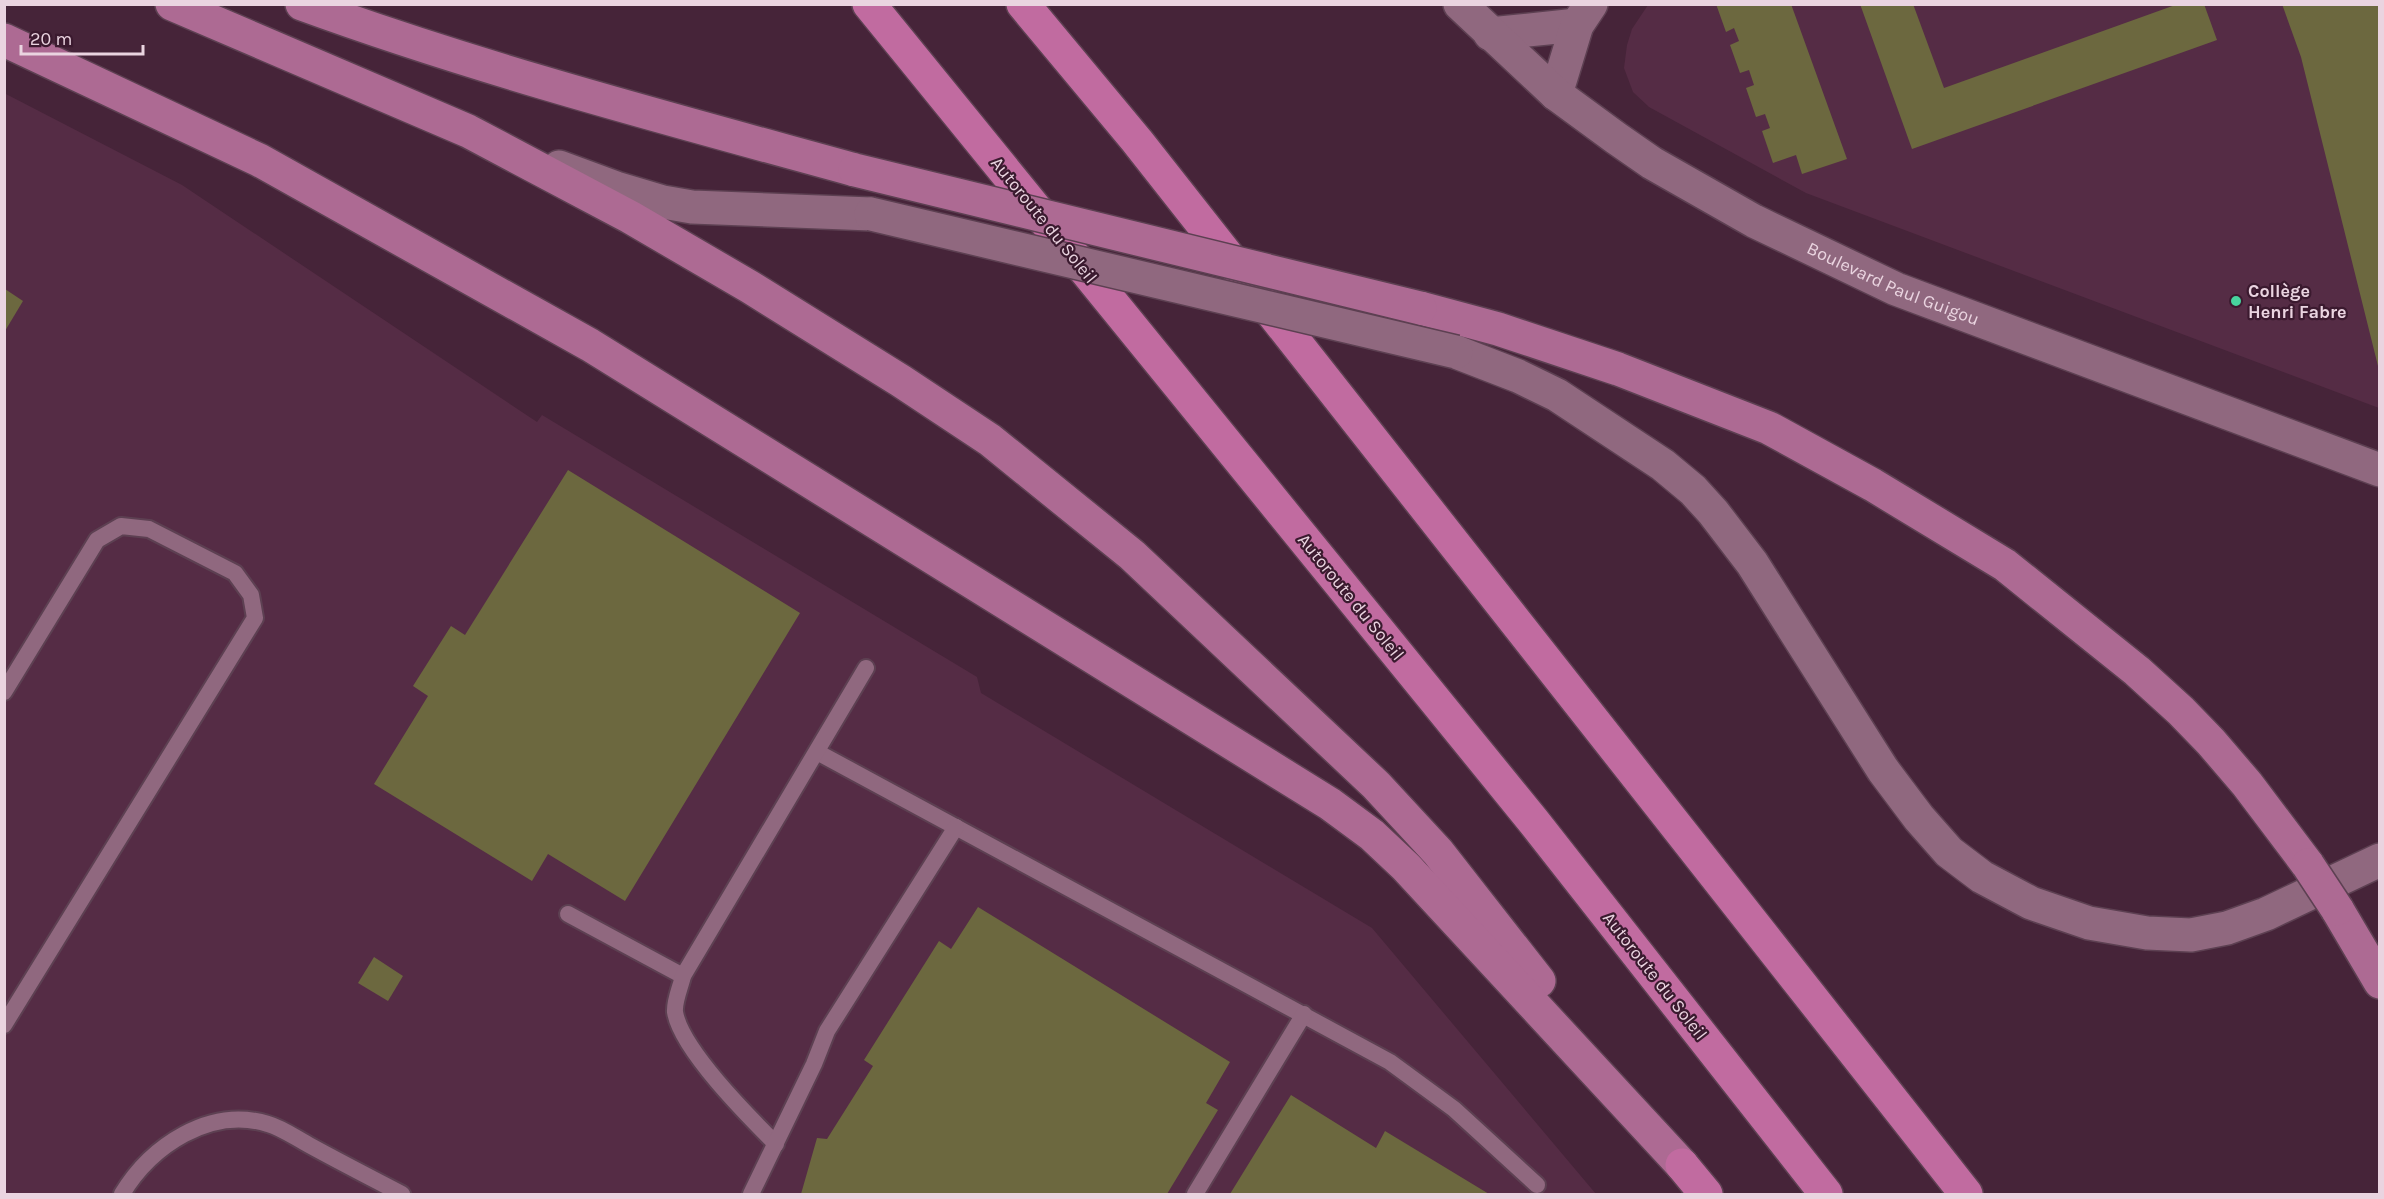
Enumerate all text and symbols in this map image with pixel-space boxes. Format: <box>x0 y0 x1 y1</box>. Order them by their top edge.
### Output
scale bar <box>21 18 142 56</box>
text: 20 m <box>30 28 72 50</box>
street label: Autoroute du Soleil <box>986 152 1102 288</box>
street label: Boulevard Paul Guigou <box>1803 237 1982 330</box>
place label: Collège Henri Fabre <box>2248 280 2347 323</box>
marker: Collège Henri Fabre <box>2229 294 2243 308</box>
street label: Autoroute du Soleil <box>1293 529 1409 665</box>
street label: Autoroute du Soleil <box>1598 908 1712 1044</box>

